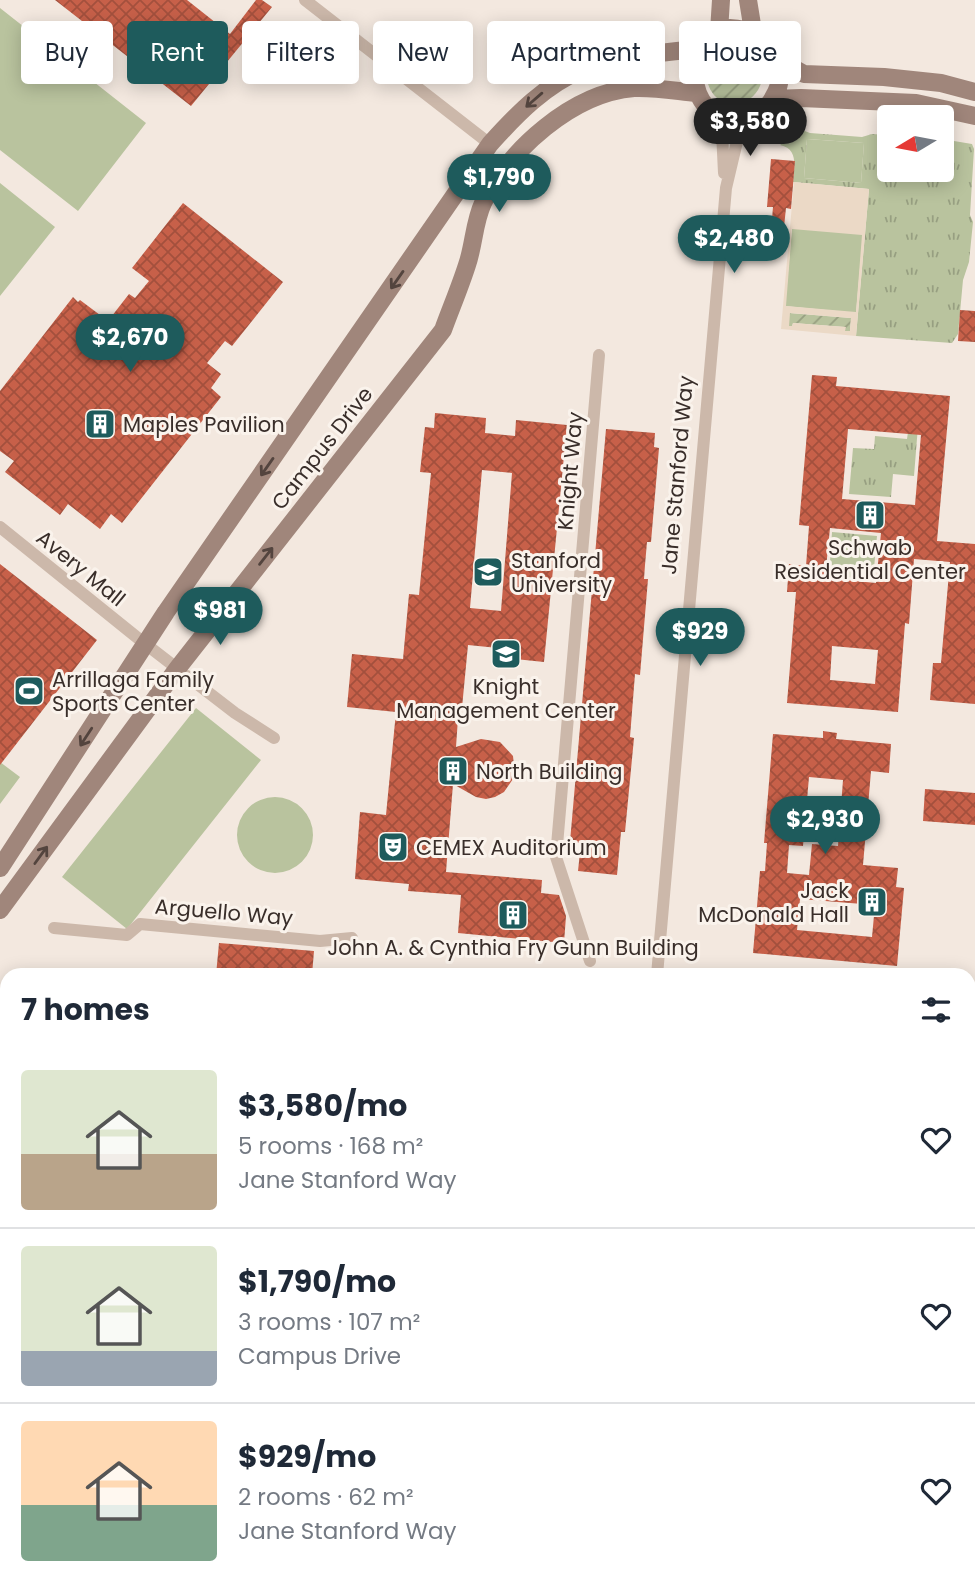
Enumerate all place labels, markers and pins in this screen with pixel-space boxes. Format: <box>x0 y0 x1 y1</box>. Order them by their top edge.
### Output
pin: $3,580 <box>693 99 807 158</box>
pin: $1,790 <box>442 154 556 214</box>
pin: $2,480 <box>677 216 791 275</box>
pin: $2,670 <box>73 314 187 374</box>
building icon: Maples Pavilion <box>83 407 117 441</box>
place label: Maples Pavilion <box>123 410 285 439</box>
building icon: Schwab Residential Center <box>853 498 887 532</box>
place label: Schwab Residential Center <box>774 533 966 586</box>
place label: Stanford University <box>511 546 612 599</box>
school or university icon: Stanford University <box>471 555 505 589</box>
pin: $981 <box>179 588 261 647</box>
pin: $929 <box>659 608 741 668</box>
school or university icon: Knight Management Center <box>489 637 523 671</box>
place label: Arrillaga Family Sports Center <box>52 665 214 718</box>
place label: Knight Management Center <box>396 672 616 725</box>
sports icon: Arrillaga Family Sports Center <box>12 674 46 708</box>
building icon: North Building <box>436 754 470 788</box>
place label: North Building <box>476 757 622 786</box>
pin: $2,930 <box>768 796 882 856</box>
theatre icon: CEMEX Auditorium <box>376 830 410 864</box>
place label: CEMEX Auditorium <box>416 833 607 862</box>
place label: Jack McDonald Hall <box>698 876 849 929</box>
building icon: Jack McDonald Hall <box>855 885 889 919</box>
building icon: John A. & Cynthia Fry Gunn Building <box>496 898 530 932</box>
place label: John A. & Cynthia Fry Gunn Building <box>327 933 699 962</box>

